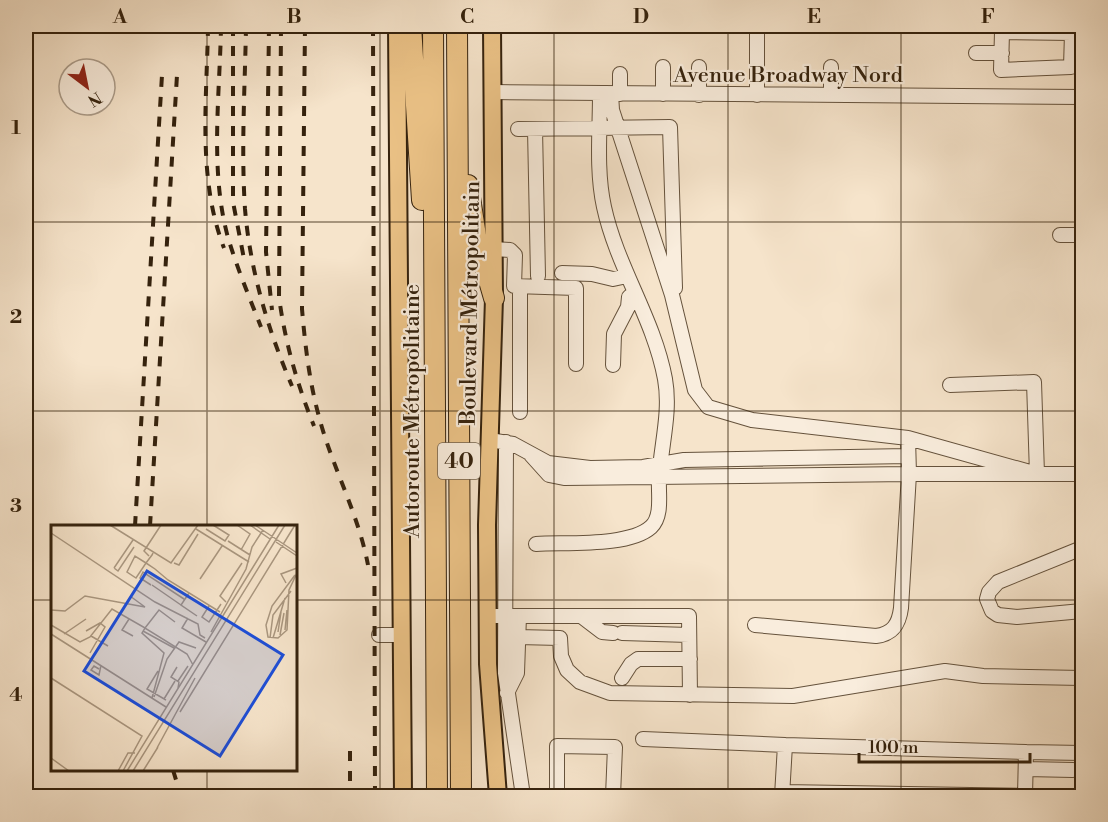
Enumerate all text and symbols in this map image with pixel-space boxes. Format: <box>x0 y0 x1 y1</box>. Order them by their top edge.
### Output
text: A <box>112 5 128 30</box>
text: B <box>286 5 302 30</box>
text: C <box>460 5 474 30</box>
text: D <box>633 5 649 30</box>
text: E <box>807 5 821 30</box>
text: F <box>981 5 995 30</box>
north arrow <box>57 57 117 117</box>
street label: Avenue Broadway Nord <box>672 62 903 89</box>
text: N <box>83 87 105 111</box>
text: 1 <box>11 116 21 141</box>
street label: Boulevard Métropolitain <box>455 181 486 426</box>
street label: Autoroute Métropolitaine <box>399 284 426 539</box>
text: 2 <box>10 305 22 330</box>
road number: 40 <box>438 443 480 479</box>
text: 3 <box>10 494 22 519</box>
inset map <box>51 525 297 771</box>
text: 4 <box>9 683 23 708</box>
scale bar <box>859 726 1030 764</box>
text: 100 m <box>868 736 919 759</box>

